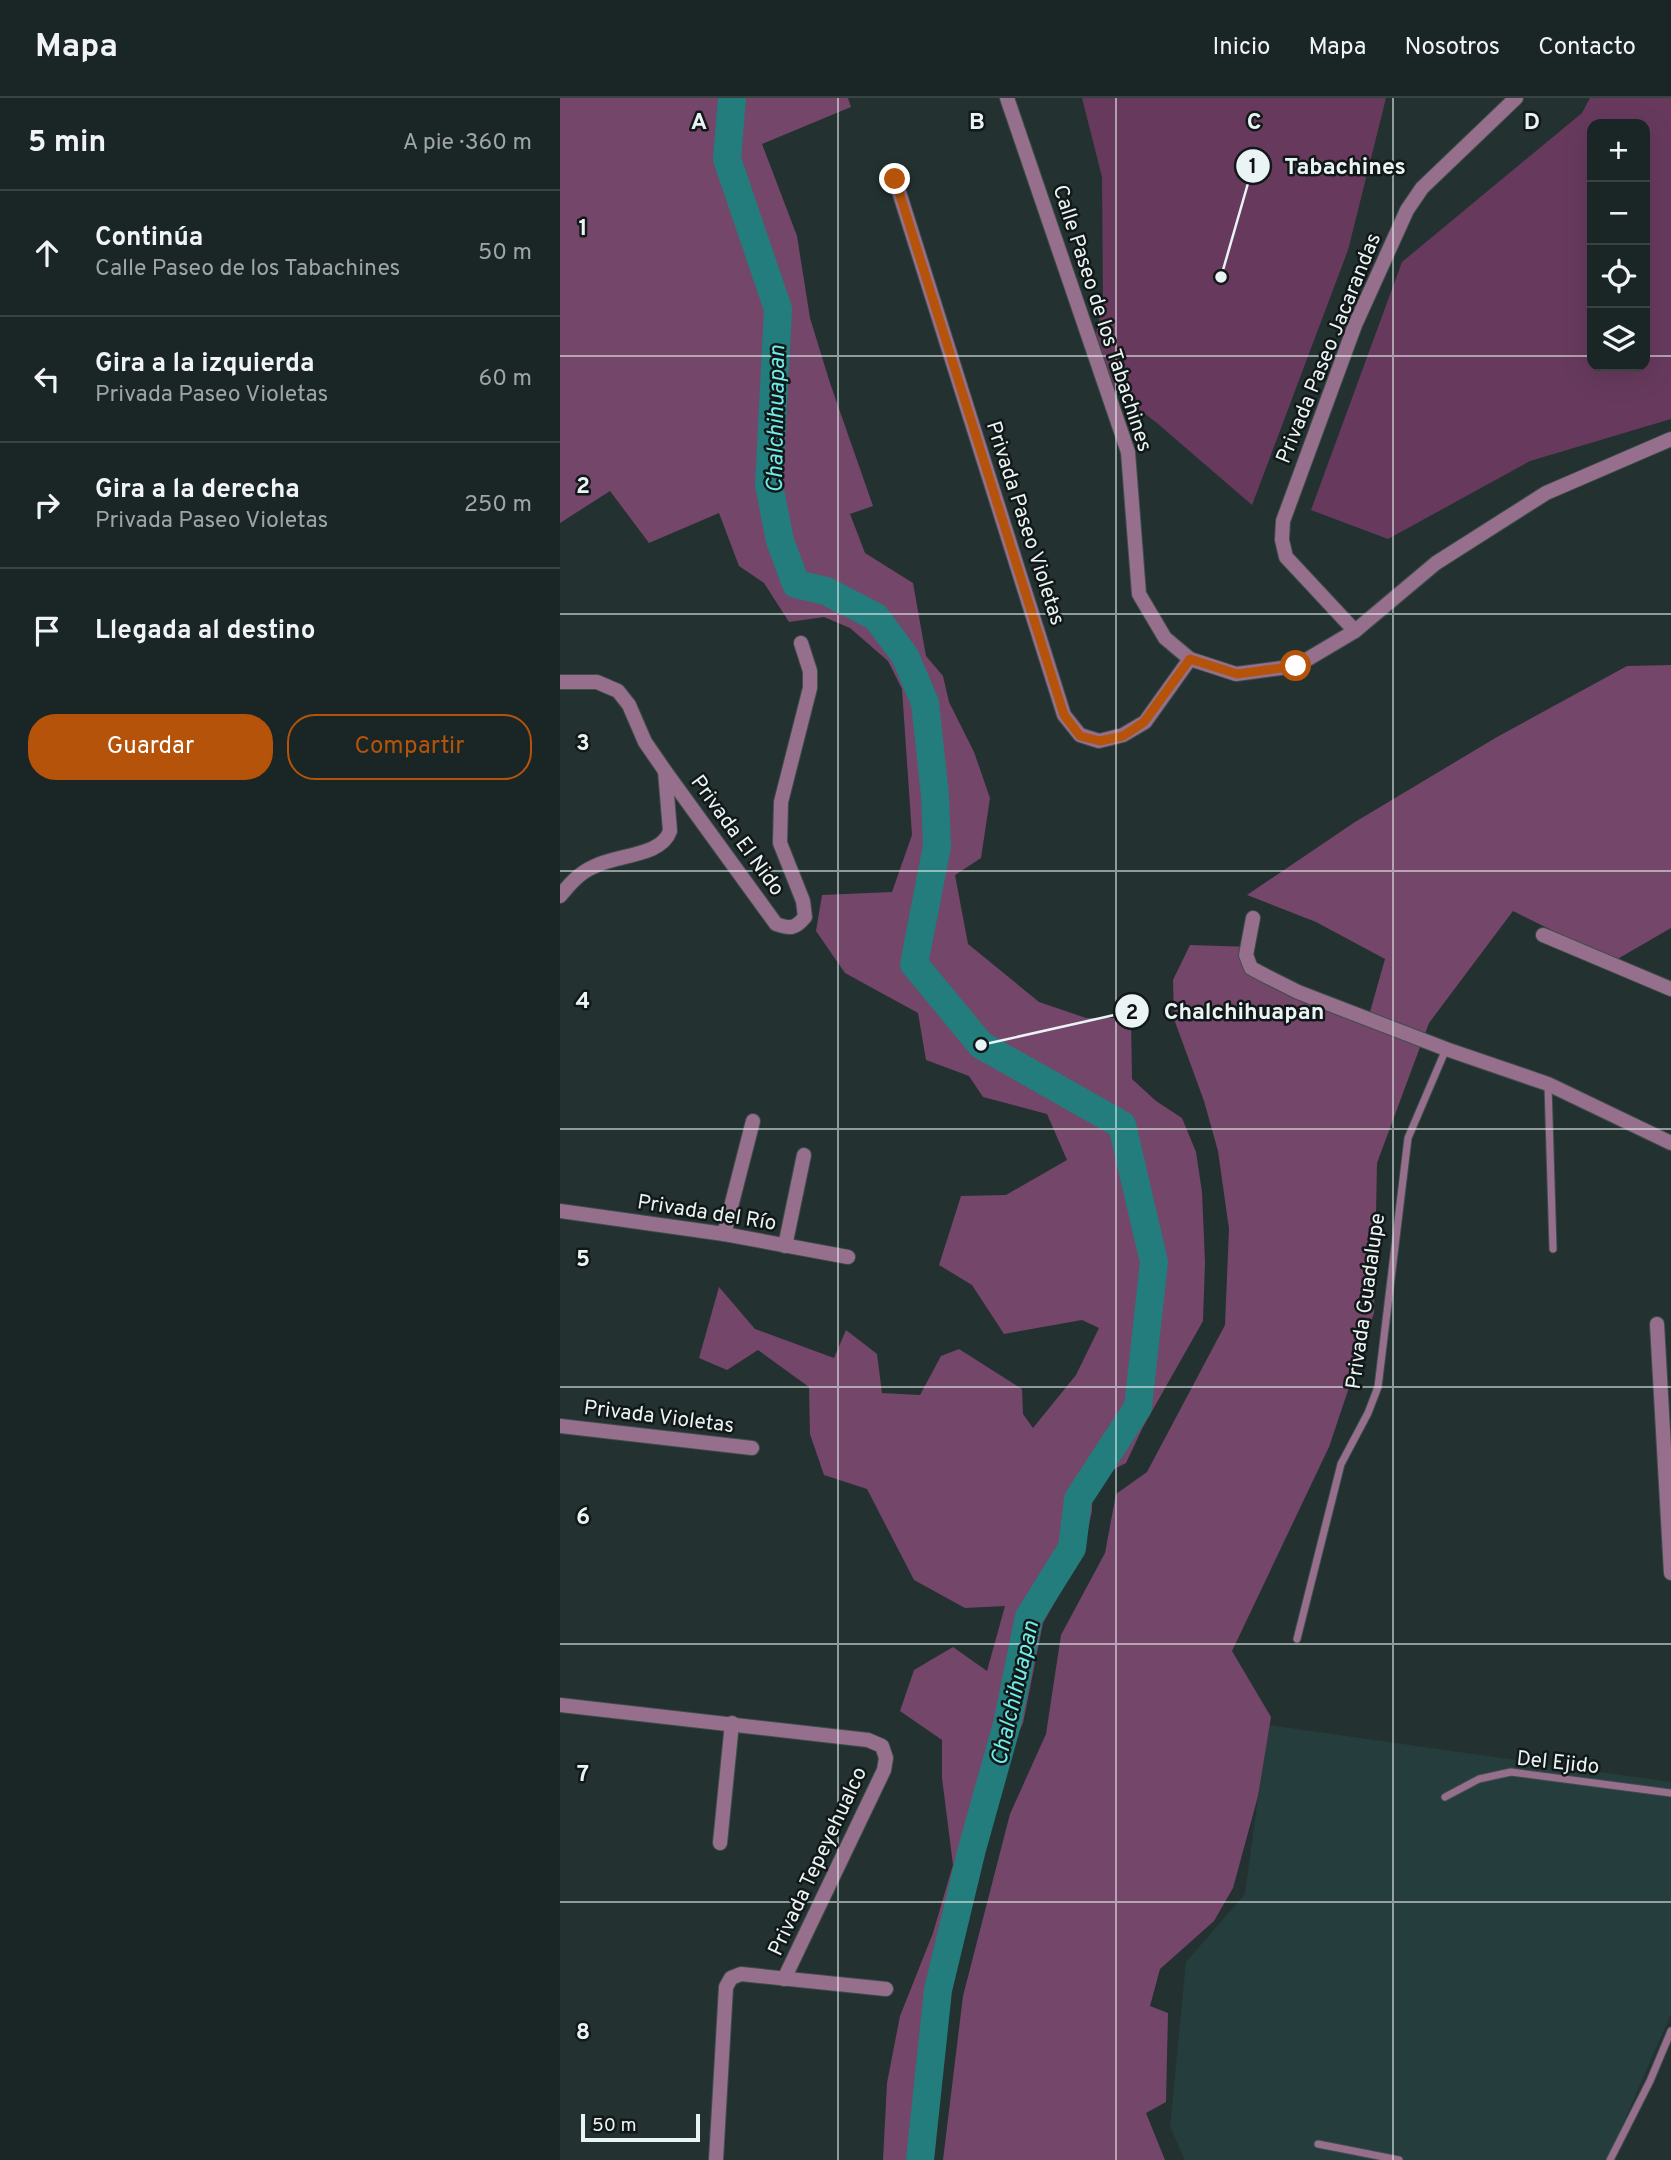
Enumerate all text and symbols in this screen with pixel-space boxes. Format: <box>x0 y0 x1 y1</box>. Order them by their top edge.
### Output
text: Mapa <box>35 27 118 69</box>
text: Inicio <box>1213 33 1270 63</box>
text: Mapa <box>1308 33 1367 63</box>
text: Nosotros <box>1405 33 1500 63</box>
text: Contacto <box>1538 33 1636 63</box>
text: A <box>691 109 707 138</box>
text: B <box>969 109 985 138</box>
text: C <box>1247 109 1261 138</box>
text: D <box>1524 109 1540 138</box>
map controls <box>1587 119 1650 371</box>
button: + <box>1587 119 1650 182</box>
text: 5 min <box>28 125 106 162</box>
text: A pie · 360 m <box>403 129 532 158</box>
callout: Tabachines <box>1235 144 1420 188</box>
text: 1 <box>1249 154 1257 181</box>
text: Tabachines <box>1284 154 1406 183</box>
route end <box>879 163 910 194</box>
street label: Calle Paseo de los Tabachines <box>1046 182 1157 455</box>
button: − <box>1587 182 1650 245</box>
text: 1 <box>578 215 588 244</box>
text: Continúa <box>95 222 203 255</box>
street label: Privada Paseo Jacarandas <box>1271 229 1388 468</box>
icon: ahead <box>28 234 66 272</box>
text: 50 m <box>478 239 532 268</box>
button: locate <box>1587 245 1650 308</box>
text: Calle Paseo de los Tabachines <box>95 255 400 284</box>
button: layers <box>1587 308 1650 371</box>
water label: Chalchihuapan <box>762 344 793 493</box>
text: Gira a la izquierda <box>95 348 314 381</box>
icon: left <box>28 360 66 398</box>
text: 60 m <box>479 365 532 394</box>
text: Privada Paseo Violetas <box>95 381 328 410</box>
street label: Privada Paseo Violetas <box>979 418 1070 629</box>
text: 2 <box>576 473 590 502</box>
text: Gira a la derecha <box>95 474 300 507</box>
icon: right <box>28 486 66 524</box>
text: 250 m <box>464 491 532 520</box>
text: Privada Paseo Violetas <box>95 507 328 536</box>
icon: arrive <box>28 612 66 650</box>
text: Llegada al destino <box>95 615 315 648</box>
route start <box>1280 650 1311 681</box>
button: Guardar <box>28 714 273 780</box>
button: Compartir <box>287 714 532 780</box>
text: 3 <box>576 730 590 759</box>
street label: Privada El Nido <box>684 770 790 902</box>
text: 4 <box>576 988 590 1017</box>
callout: Chalchihuapan <box>1115 989 1338 1033</box>
text: Chalchihuapan <box>1164 999 1324 1028</box>
text: 2 <box>1126 1000 1138 1027</box>
street label: Privada del Río <box>635 1189 778 1238</box>
street label: Privada Guadalupe <box>1341 1211 1392 1391</box>
text: 5 <box>576 1246 590 1275</box>
street label: Privada Violetas <box>582 1395 736 1440</box>
text: 6 <box>576 1504 590 1533</box>
water label: Chalchihuapan <box>986 1618 1047 1769</box>
street label: Del Ejido <box>1515 1746 1601 1781</box>
text: 7 <box>577 1761 589 1790</box>
street label: Privada Tepeyehualco <box>763 1763 874 1960</box>
text: 8 <box>576 2019 590 2048</box>
scale bar <box>581 2111 700 2143</box>
text: 50 m <box>592 2114 637 2138</box>

